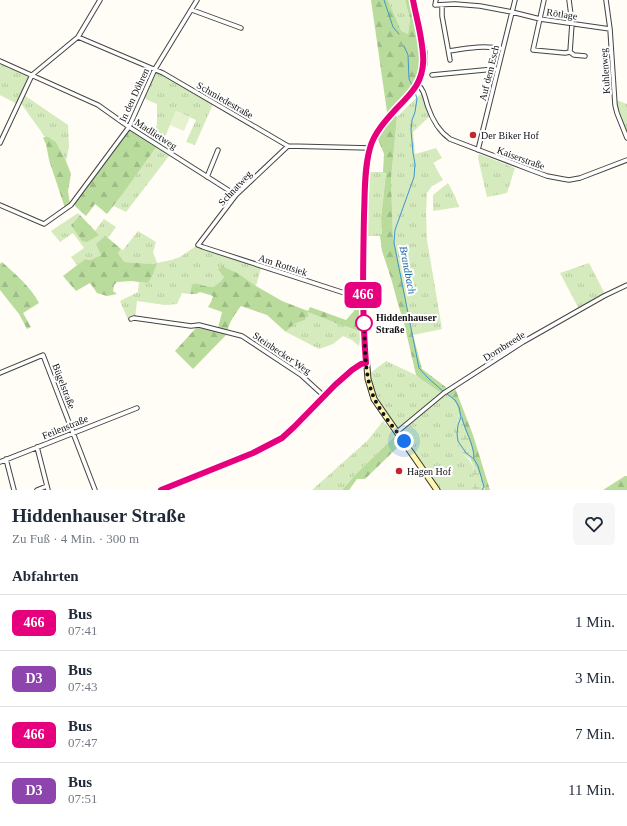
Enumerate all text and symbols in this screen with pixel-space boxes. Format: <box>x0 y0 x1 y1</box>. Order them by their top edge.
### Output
street label: Rötlage <box>546 6 579 22</box>
street label: Auf dem Esch <box>477 44 501 102</box>
street label: Kuhlenweg <box>598 48 612 94</box>
street label: In den Döhren <box>117 66 151 124</box>
street label: Schmiedestraße <box>195 79 256 121</box>
street label: Madlietweg <box>133 116 179 152</box>
marker: Der Biker Hof <box>468 130 478 140</box>
place label: Der Biker Hof <box>481 130 539 141</box>
street label: Kaiserstraße <box>496 144 547 172</box>
street label: Schnatweg <box>216 168 254 208</box>
water label: Brandbach <box>397 245 419 296</box>
street label: Am Rottsiek <box>257 252 309 278</box>
line badge: 466 <box>340 282 386 308</box>
text: 466 <box>353 287 374 302</box>
place label: Hiddenhauser Straße <box>376 312 437 335</box>
marker: Hiddenhauser Straße <box>355 314 373 332</box>
street label: Dornbreede <box>481 329 527 363</box>
street label: Steinbecker Weg <box>251 330 313 376</box>
street label: Bügelstraße <box>50 362 78 411</box>
street label: Feilenstraße <box>40 413 90 441</box>
your location <box>394 431 414 451</box>
marker: Hagen Hof <box>394 466 404 476</box>
place label: Hagen Hof <box>407 466 452 477</box>
button: heart <box>573 503 615 545</box>
text: Hiddenhauser Straße <box>12 505 185 526</box>
text: Zu Fuß · 4 Min. · 300 m <box>12 531 139 546</box>
text: Abfahrten <box>12 568 79 584</box>
text: Bus <box>68 606 92 622</box>
text: 1 Min. <box>575 614 615 630</box>
text: 466 <box>24 615 45 630</box>
text: 07:41 <box>68 623 98 638</box>
text: Bus <box>68 662 92 678</box>
text: 3 Min. <box>575 670 615 686</box>
text: D3 <box>25 671 43 686</box>
text: 07:43 <box>68 679 98 694</box>
text: Bus <box>68 718 92 734</box>
text: 7 Min. <box>575 726 615 742</box>
text: 466 <box>24 727 45 742</box>
text: 07:47 <box>68 735 98 750</box>
text: Bus <box>68 774 92 790</box>
text: 11 Min. <box>568 782 615 798</box>
text: D3 <box>25 783 43 798</box>
text: 07:51 <box>68 791 98 806</box>

